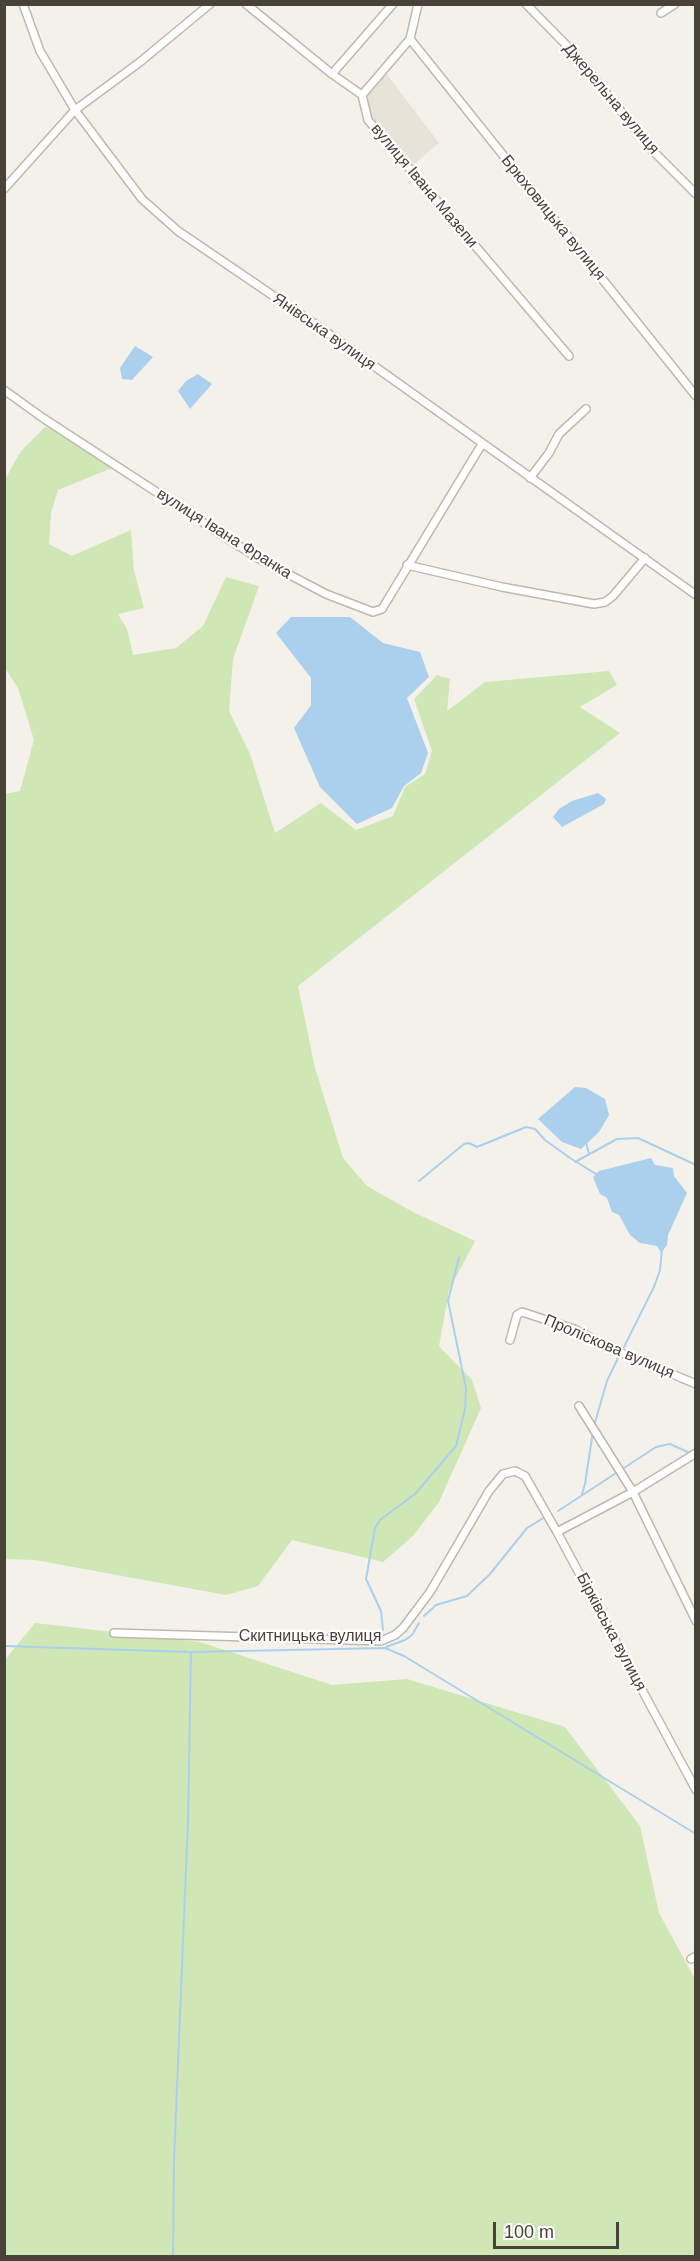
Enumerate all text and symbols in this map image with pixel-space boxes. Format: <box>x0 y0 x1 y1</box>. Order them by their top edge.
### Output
street label: Джерельна вулиця <box>559 39 663 159</box>
street label: вулиця Івана Мазепи <box>366 120 482 252</box>
street label: Брюховицька вулиця <box>497 152 609 284</box>
street label: Янівська вулиця <box>269 289 379 375</box>
street label: вулиця Івана Франка <box>153 485 295 583</box>
street label: Проліскова вулиця <box>541 1311 677 1383</box>
street label: Бірківська вулиця <box>572 1570 650 1694</box>
street label: Скитницька вулиця <box>239 1627 381 1647</box>
scale bar <box>496 2210 622 2248</box>
text: 100 m <box>504 2222 554 2242</box>

